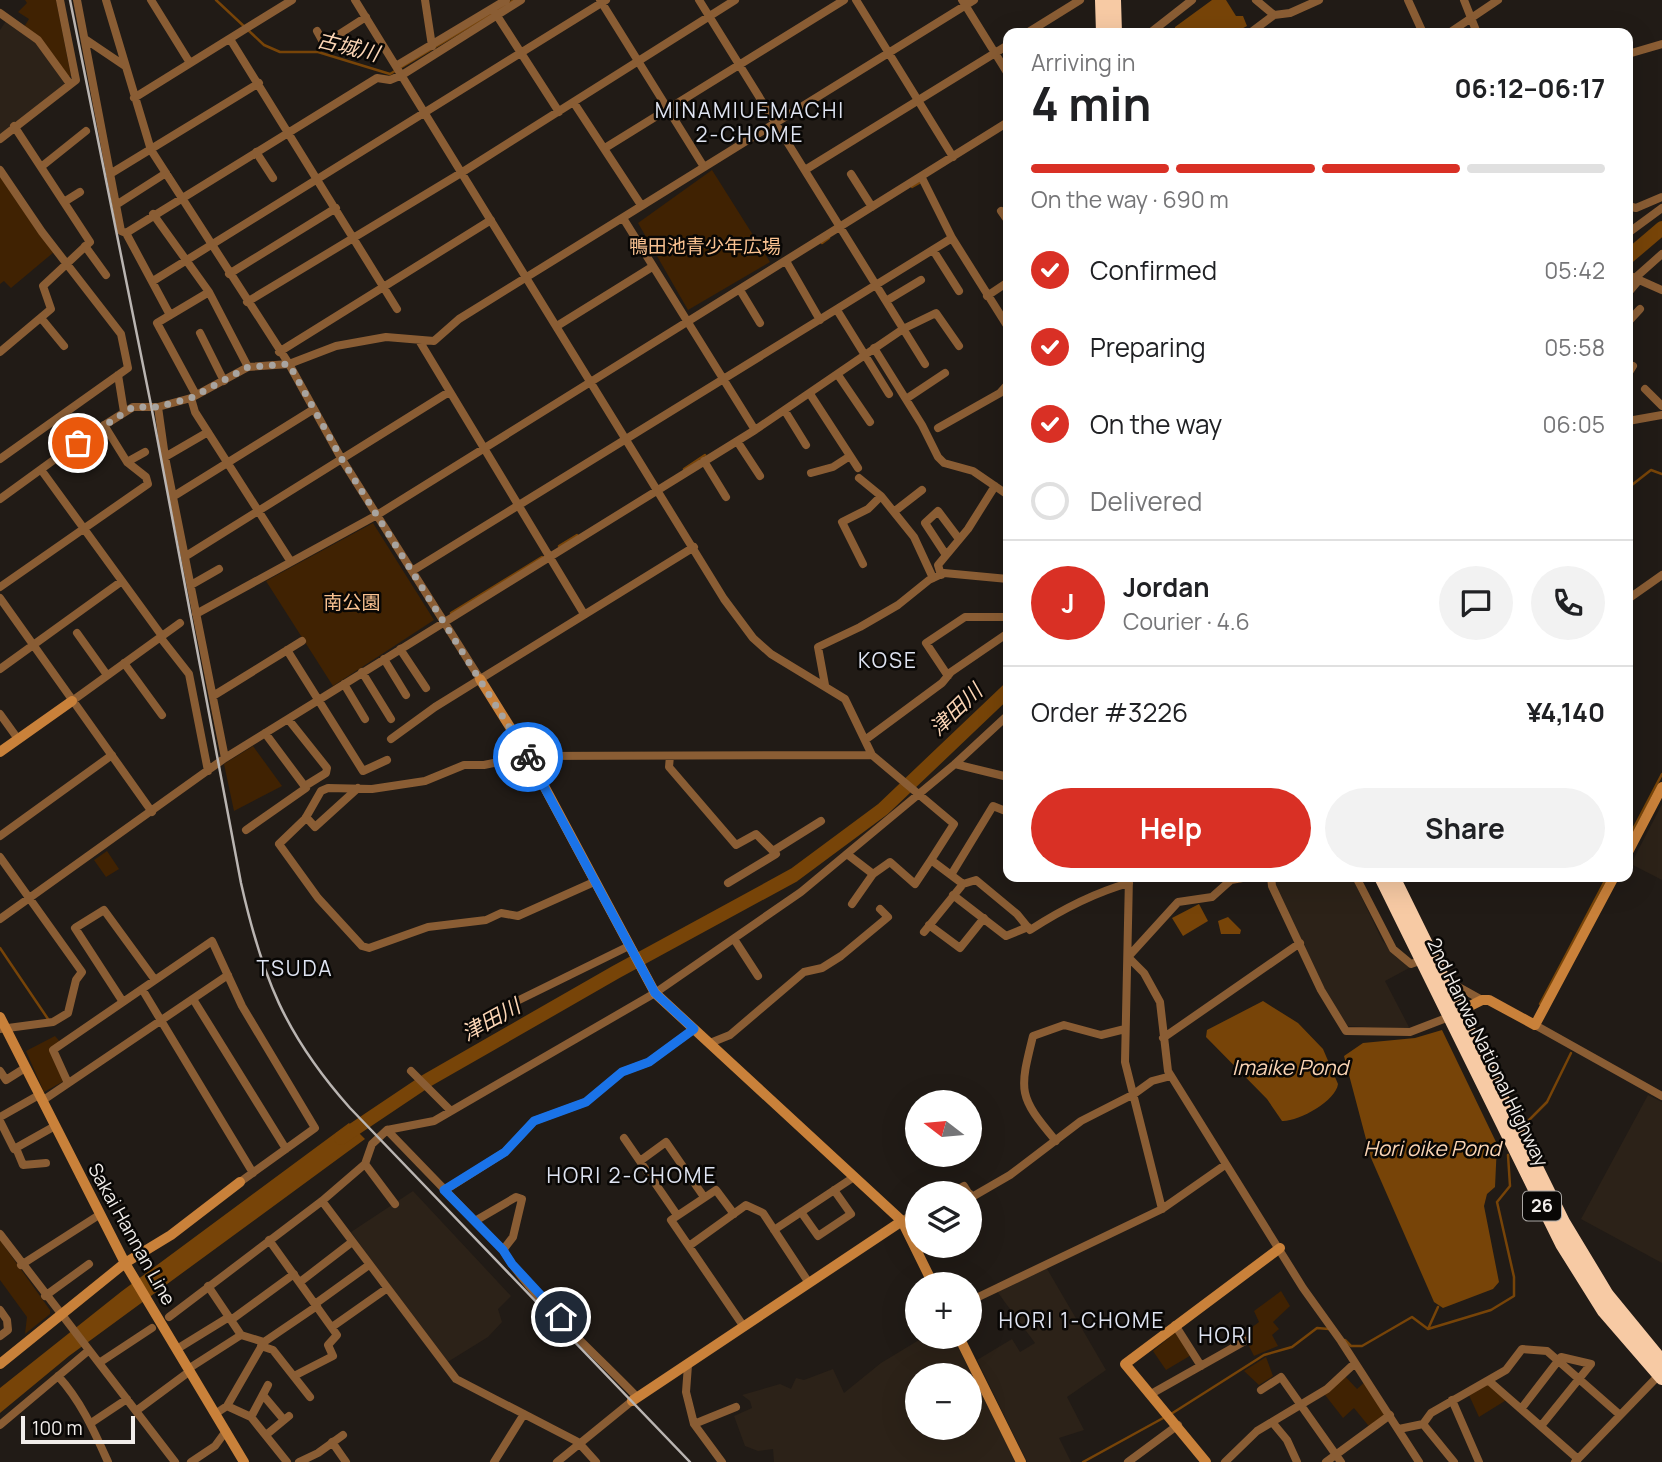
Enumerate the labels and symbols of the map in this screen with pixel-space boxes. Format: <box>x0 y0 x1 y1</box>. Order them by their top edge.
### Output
water label: 古城川 <box>314 25 384 68</box>
district label: MINAMIUEMACHI 2-CHOME <box>655 96 845 148</box>
park label: 鴨田池青少年広場 <box>629 233 781 259</box>
pin <box>48 413 108 473</box>
park label: 南公園 <box>323 589 381 615</box>
district label: KOSE <box>858 646 918 674</box>
water label: 津田川 <box>923 676 989 741</box>
courier <box>493 722 563 792</box>
street label: 2nd Hanwa National Highway <box>1421 933 1555 1171</box>
district label: TSUDA <box>256 954 334 982</box>
water label: 津田川 <box>456 991 527 1047</box>
water label: Imaike Pond <box>1232 1053 1350 1081</box>
north arrow <box>905 1090 982 1167</box>
water label: Hori oike Pond <box>1363 1134 1503 1162</box>
street label: Sakai Hannan Line <box>82 1158 182 1310</box>
district label: HORI 2-CHOME <box>547 1161 717 1189</box>
road number: 26 <box>1523 1191 1561 1220</box>
pin <box>531 1287 591 1347</box>
district label: HORI 1-CHOME <box>998 1306 1166 1334</box>
district label: HORI <box>1198 1321 1254 1349</box>
scale bar <box>21 1413 135 1445</box>

